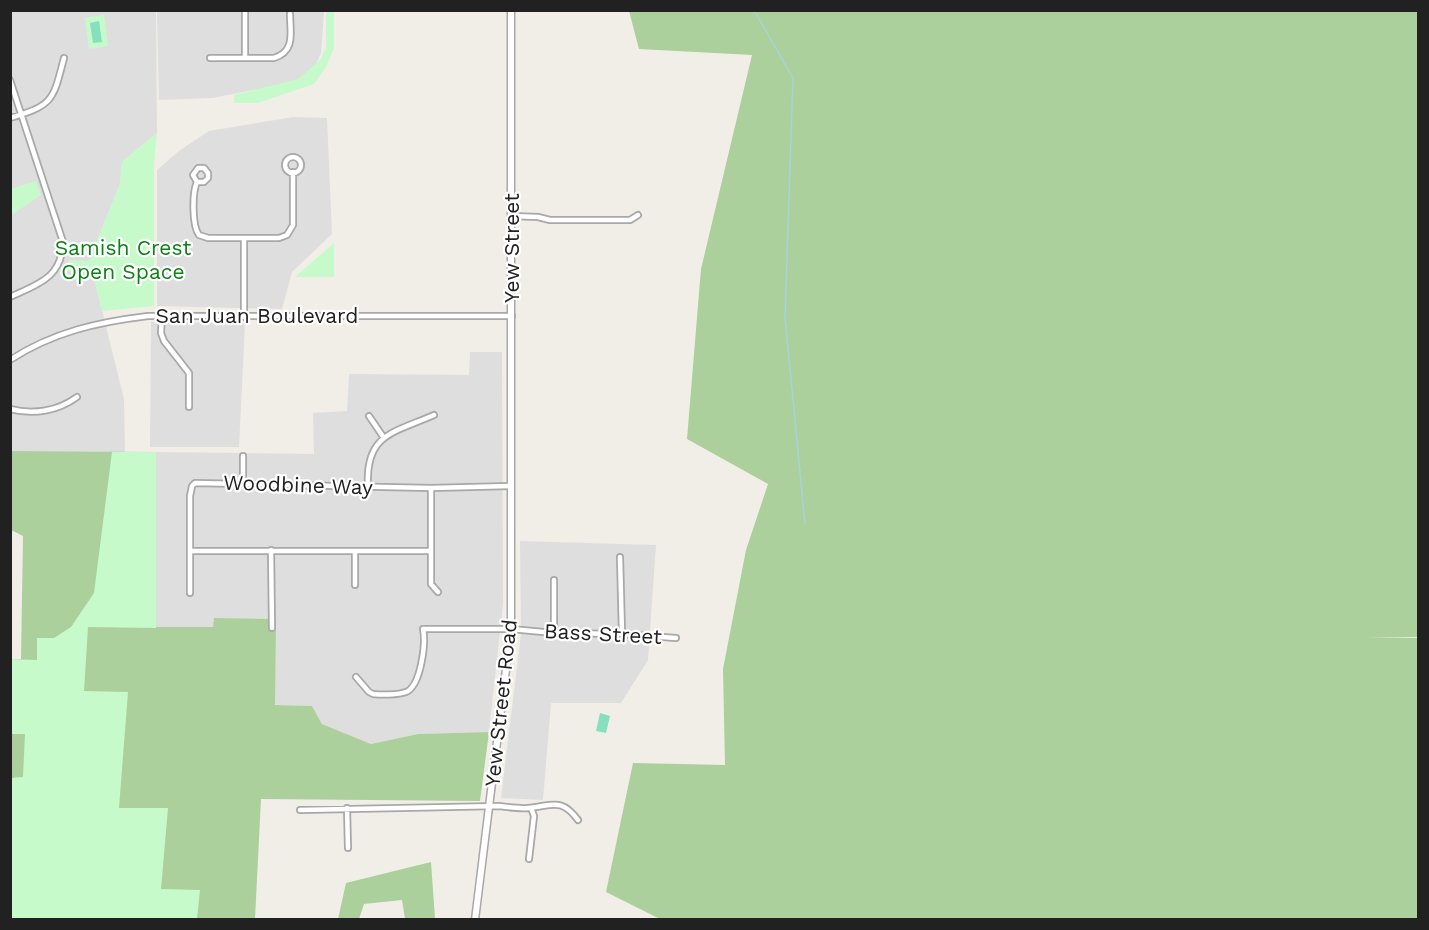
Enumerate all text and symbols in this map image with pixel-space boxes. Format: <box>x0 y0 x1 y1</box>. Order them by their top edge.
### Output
street label: Yew Street <box>499 193 524 303</box>
park label: Samish Crest Open Space <box>55 235 191 284</box>
street label: San Juan Boulevard <box>156 303 358 328</box>
street label: Woodbine Way <box>223 469 373 500</box>
street label: Yew Street Road <box>479 618 522 788</box>
street label: Bass Street <box>543 618 663 649</box>

